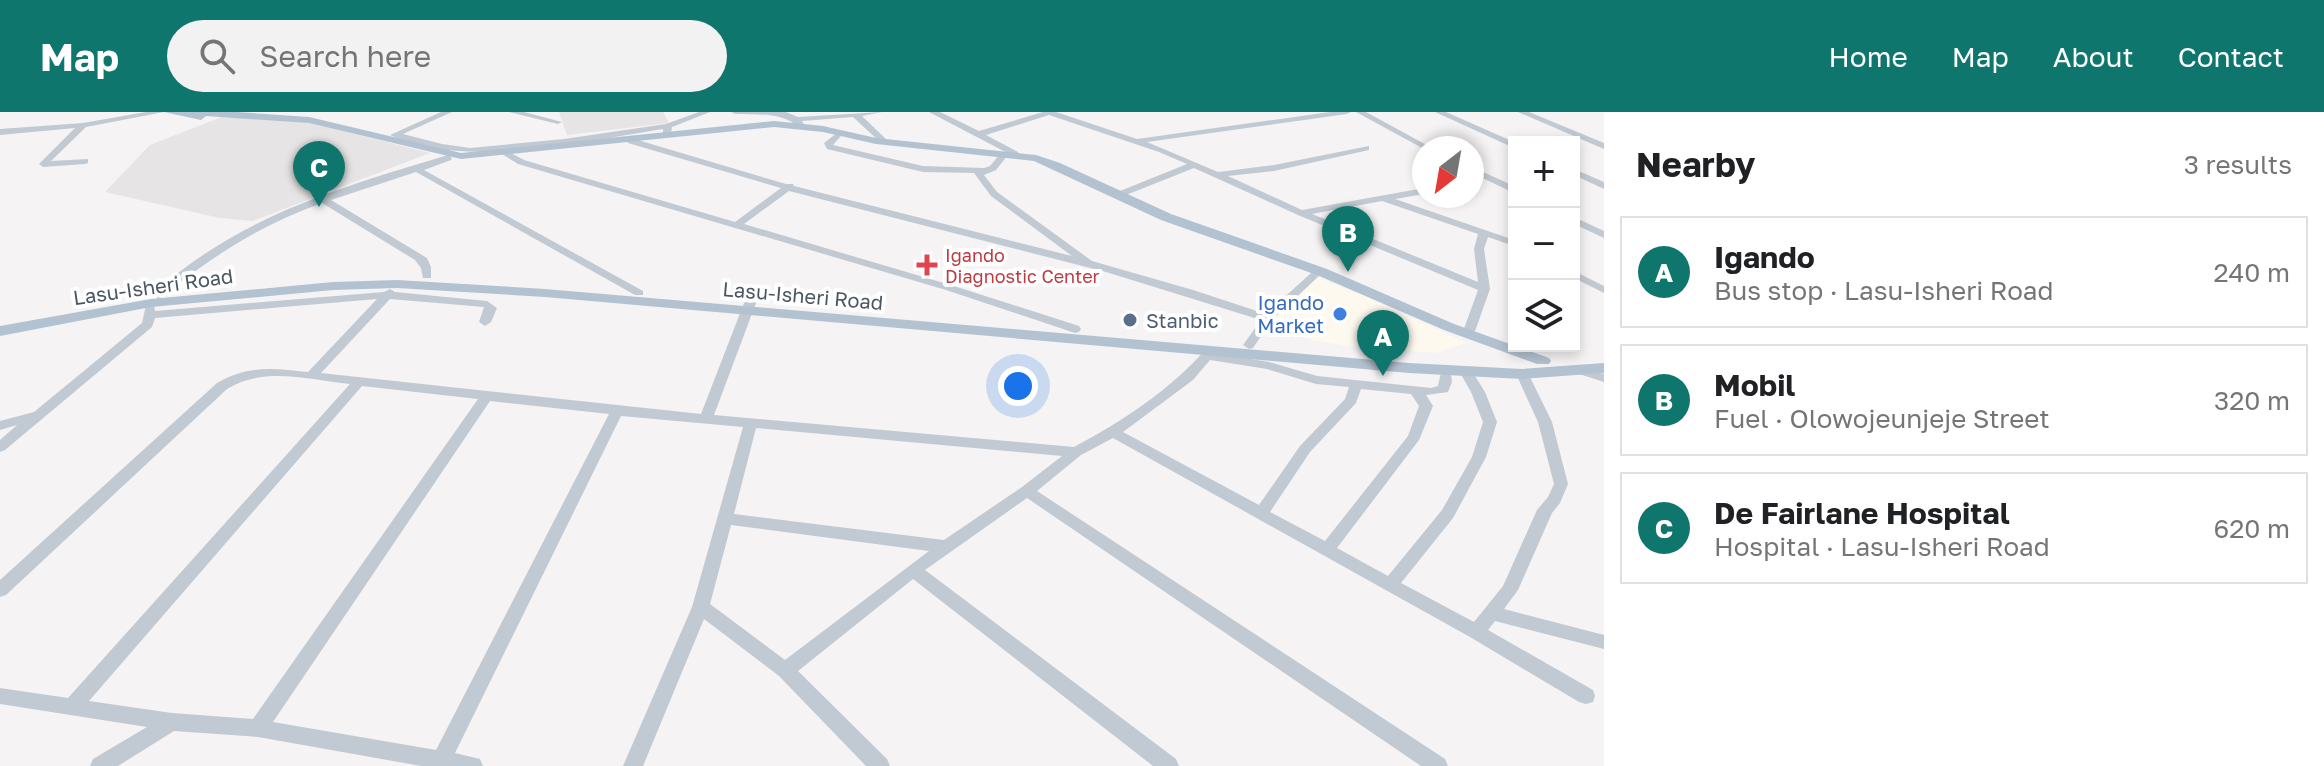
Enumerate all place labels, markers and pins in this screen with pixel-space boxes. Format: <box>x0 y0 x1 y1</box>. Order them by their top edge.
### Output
pin: C <box>293 141 345 207</box>
pin: B <box>1322 206 1374 272</box>
place label: Igando Diagnostic Center <box>945 244 1100 287</box>
marker: Igando Diagnostic Center <box>916 254 938 276</box>
place label: Igando Market <box>1257 290 1324 337</box>
marker: Igando Market <box>1331 305 1349 323</box>
place label: Stanbic <box>1146 308 1219 332</box>
pin: A <box>1357 310 1409 376</box>
marker: Stanbic <box>1121 311 1139 329</box>

